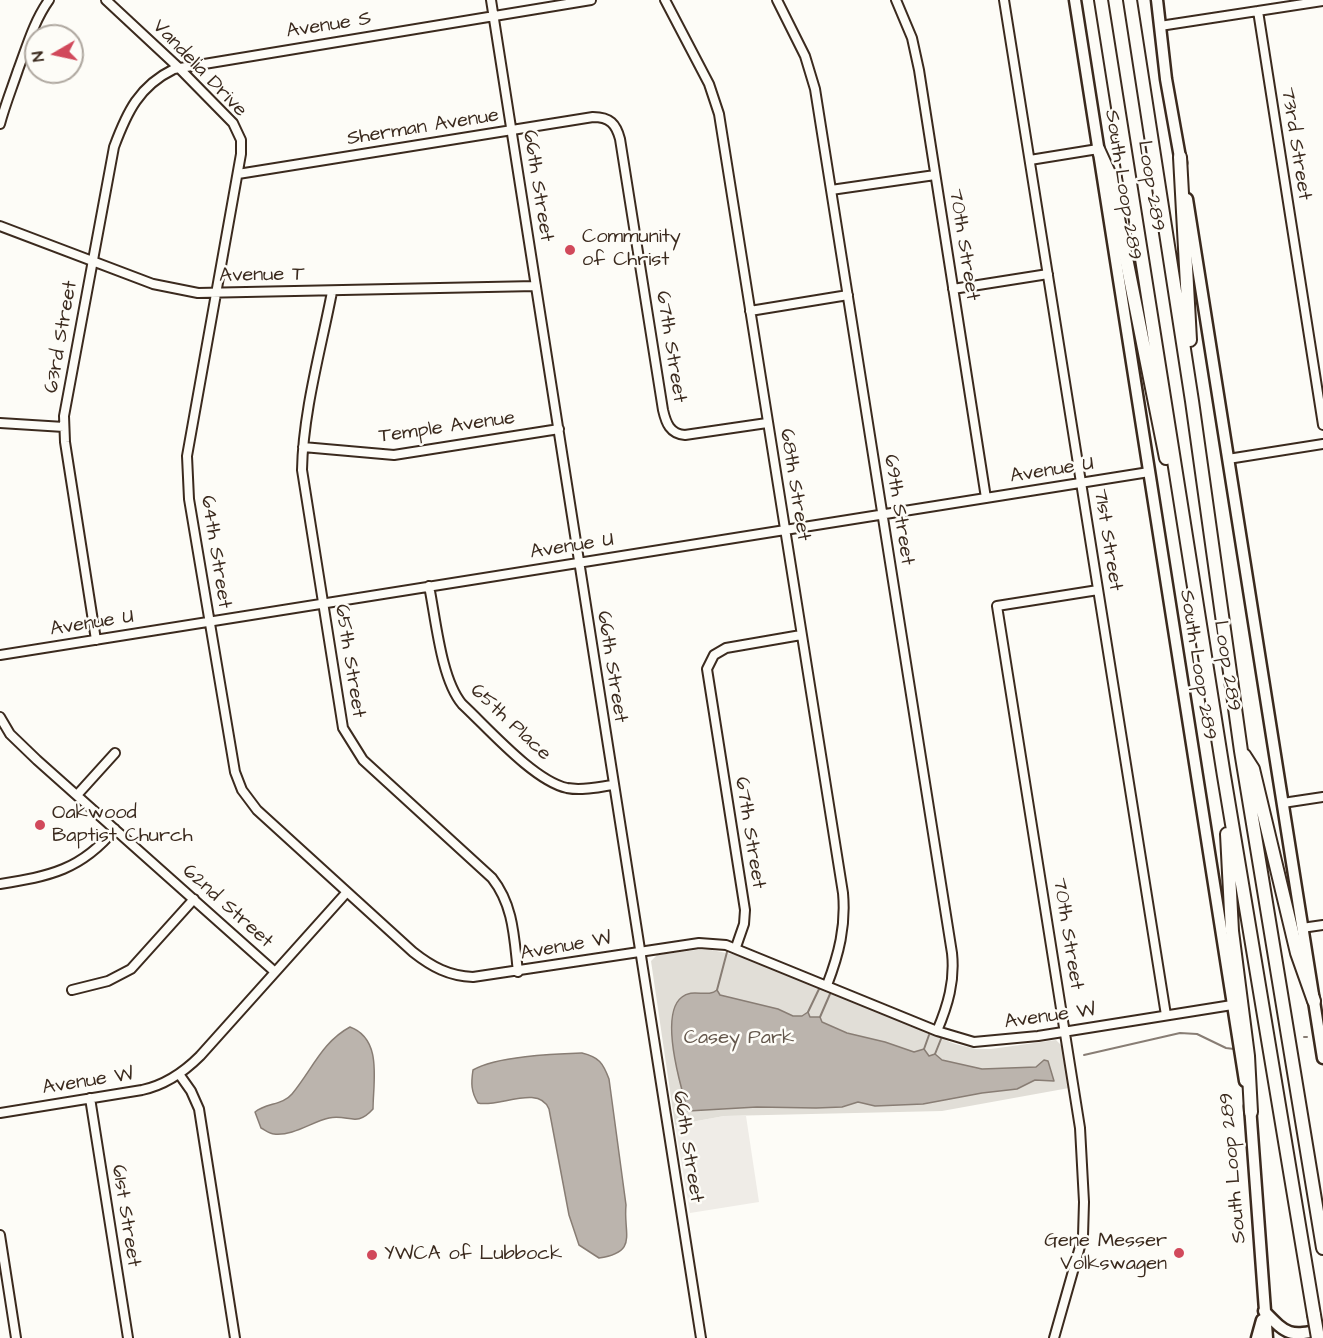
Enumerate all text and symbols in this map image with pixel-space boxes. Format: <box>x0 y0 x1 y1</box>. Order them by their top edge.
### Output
street label: Avenue S <box>285 7 373 45</box>
street label: Vandelia Drive <box>146 15 252 123</box>
north arrow <box>24 24 84 84</box>
text: N <box>27 50 50 63</box>
street label: 73rd Street <box>1274 86 1316 202</box>
street label: Sherman Avenue <box>345 104 501 152</box>
street label: South Loop 289 <box>1098 108 1146 262</box>
street label: 66th Street <box>516 128 558 244</box>
street label: Loop 289 <box>1131 139 1169 233</box>
street label: 70th Street <box>942 188 984 302</box>
place label: Community of Christ <box>582 226 681 273</box>
marker: Community of Christ <box>563 243 577 257</box>
street label: Avenue T <box>219 263 305 289</box>
street label: 63rd Street <box>40 279 84 395</box>
street label: 67th Street <box>649 290 691 404</box>
street label: Temple Avenue <box>378 407 516 449</box>
street label: 68th Street <box>773 427 815 543</box>
street label: 69th Street <box>877 453 919 567</box>
street label: Avenue U <box>1009 453 1095 489</box>
street label: 71st Street <box>1087 487 1127 593</box>
street label: 64th Street <box>194 494 236 610</box>
street label: Avenue U <box>529 529 615 565</box>
street label: South Loop 289 <box>1173 588 1221 742</box>
street label: 65th Street <box>328 603 370 719</box>
street label: Avenue U <box>49 606 135 642</box>
street label: 66th Street <box>590 609 632 725</box>
street label: Loop 289 <box>1207 619 1245 713</box>
street label: 65th Place <box>464 679 556 767</box>
street label: 67th Street <box>728 776 770 890</box>
place label: Oakwood Baptist Church <box>52 802 193 849</box>
marker: Oakwood Baptist Church <box>33 818 47 832</box>
street label: 62nd Street <box>177 860 277 954</box>
street label: 70th Street <box>1046 877 1088 991</box>
street label: Avenue W <box>519 927 613 967</box>
street label: Avenue W <box>1003 999 1097 1035</box>
park label: Casey Park <box>684 1027 794 1051</box>
street label: Avenue W <box>41 1063 135 1101</box>
street label: 66th Street <box>666 1089 708 1205</box>
street label: South Loop 289 <box>1215 1091 1253 1245</box>
street label: 61st Street <box>105 1163 145 1269</box>
place label: Gene Messer Volkswagen <box>1044 1230 1167 1277</box>
place label: YWCA of Lubbock <box>384 1243 562 1267</box>
marker: Gene Messer Volkswagen <box>1172 1246 1186 1260</box>
marker: YWCA of Lubbock <box>365 1248 379 1262</box>

